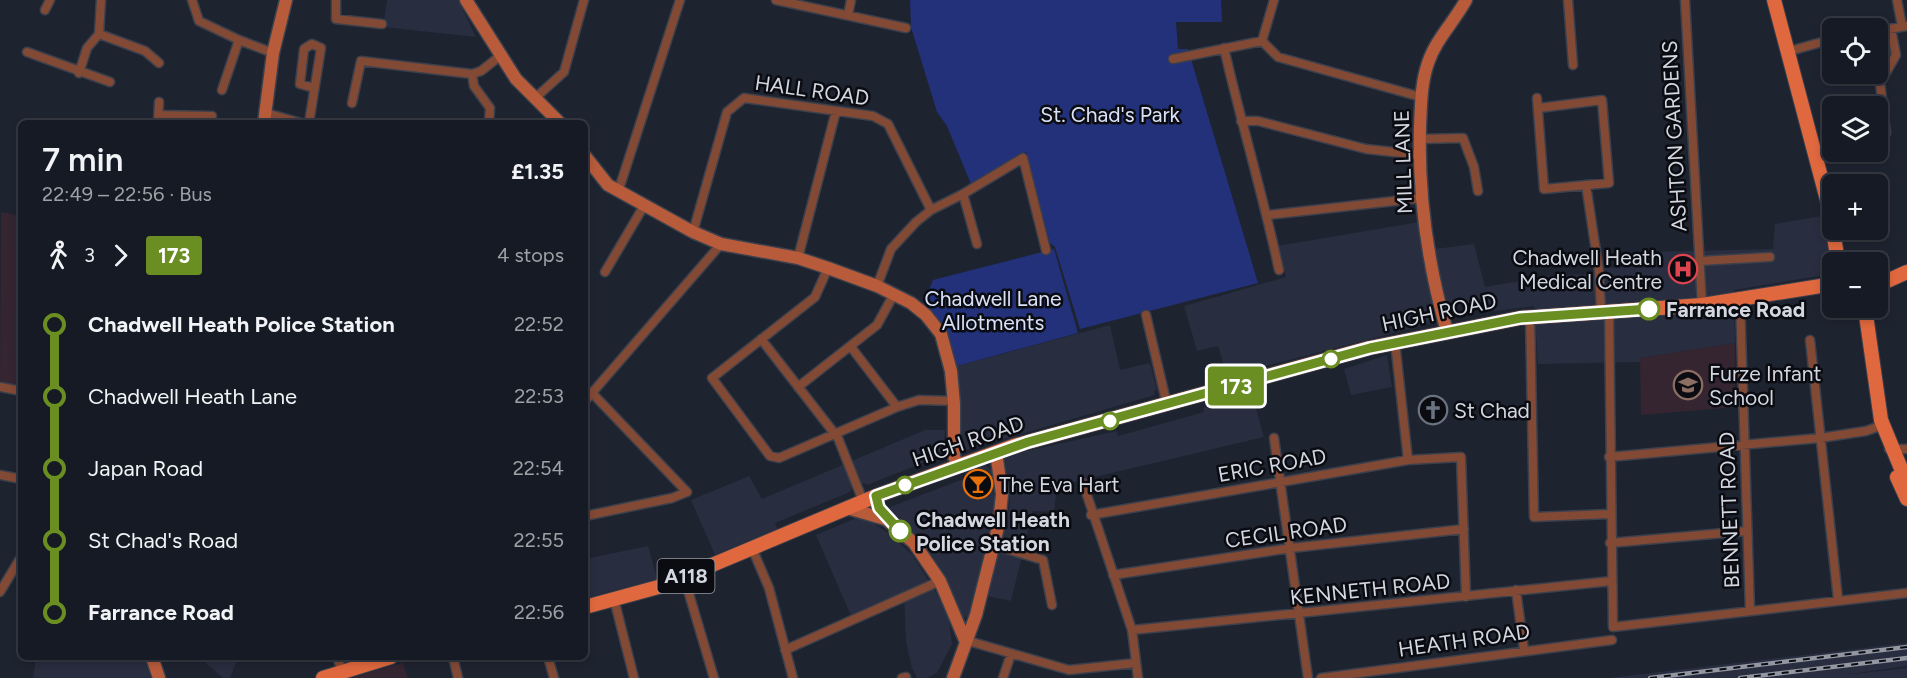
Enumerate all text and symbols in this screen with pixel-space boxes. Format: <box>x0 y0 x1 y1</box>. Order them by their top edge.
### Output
map controls <box>1822 18 1888 318</box>
button: locate <box>1822 18 1888 84</box>
street label: ASHTON GARDENS <box>1657 40 1691 232</box>
street label: HALL ROAD <box>753 70 871 110</box>
button: layers <box>1822 96 1888 162</box>
park label: St. Chad's Park <box>1040 102 1180 127</box>
street label: MILL LANE <box>1389 109 1417 215</box>
text: 7 min <box>42 140 123 179</box>
text: £1.35 <box>511 158 564 185</box>
button: + <box>1822 174 1888 240</box>
text: 22:49 – 22:56 · Bus <box>42 182 212 206</box>
icon: walk <box>42 239 75 272</box>
icon: forward <box>104 239 137 272</box>
text: 3 <box>84 243 95 267</box>
text: 173 <box>158 243 190 268</box>
text: 4 stops <box>497 243 564 267</box>
place label: Chadwell Heath Medical Centre <box>1512 245 1662 294</box>
button: − <box>1822 252 1888 318</box>
hospital icon: Chadwell Heath Medical Centre <box>1667 253 1699 285</box>
park label: Chadwell Lane Allotments <box>925 286 1061 335</box>
street label: HIGH ROAD <box>1379 288 1499 336</box>
place label: Farrance Road <box>1666 297 1805 322</box>
marker: Farrance Road <box>1638 298 1660 320</box>
text: Chadwell Heath Police Station <box>88 311 395 338</box>
text: 22:52 <box>514 312 564 336</box>
unlabelled marker <box>1322 350 1340 368</box>
place label: Furze Infant School <box>1709 361 1821 410</box>
line badge: 173 <box>1202 366 1270 406</box>
school or university icon: Furze Infant School <box>1672 369 1704 401</box>
text: 173 <box>1220 374 1252 399</box>
text: Chadwell Heath Lane <box>88 383 297 410</box>
text: 22:53 <box>514 384 564 408</box>
church icon: St Chad <box>1417 394 1449 426</box>
place label: St Chad <box>1454 398 1530 423</box>
street label: HIGH ROAD <box>909 410 1027 472</box>
unlabelled marker <box>1101 412 1119 430</box>
street label: BENNETT ROAD <box>1714 431 1744 589</box>
street label: ERIC ROAD <box>1216 443 1328 487</box>
text: Japan Road <box>88 455 203 482</box>
text: 22:54 <box>513 456 564 480</box>
bar icon: The Eva Hart <box>962 468 994 500</box>
place label: The Eva Hart <box>999 472 1120 497</box>
unlabelled marker <box>896 476 914 494</box>
place label: Chadwell Heath Police Station <box>916 507 1070 556</box>
street label: CECIL ROAD <box>1224 511 1348 553</box>
marker: Chadwell Heath Police Station <box>889 520 911 542</box>
text: St Chad's Road <box>88 527 238 554</box>
text: 22:55 <box>514 528 564 552</box>
road number: A118 <box>658 559 714 593</box>
street label: KENNETH ROAD <box>1289 568 1451 610</box>
text: Farrance Road <box>88 599 234 626</box>
text: 22:56 <box>514 600 564 624</box>
street label: HEATH ROAD <box>1397 618 1531 662</box>

